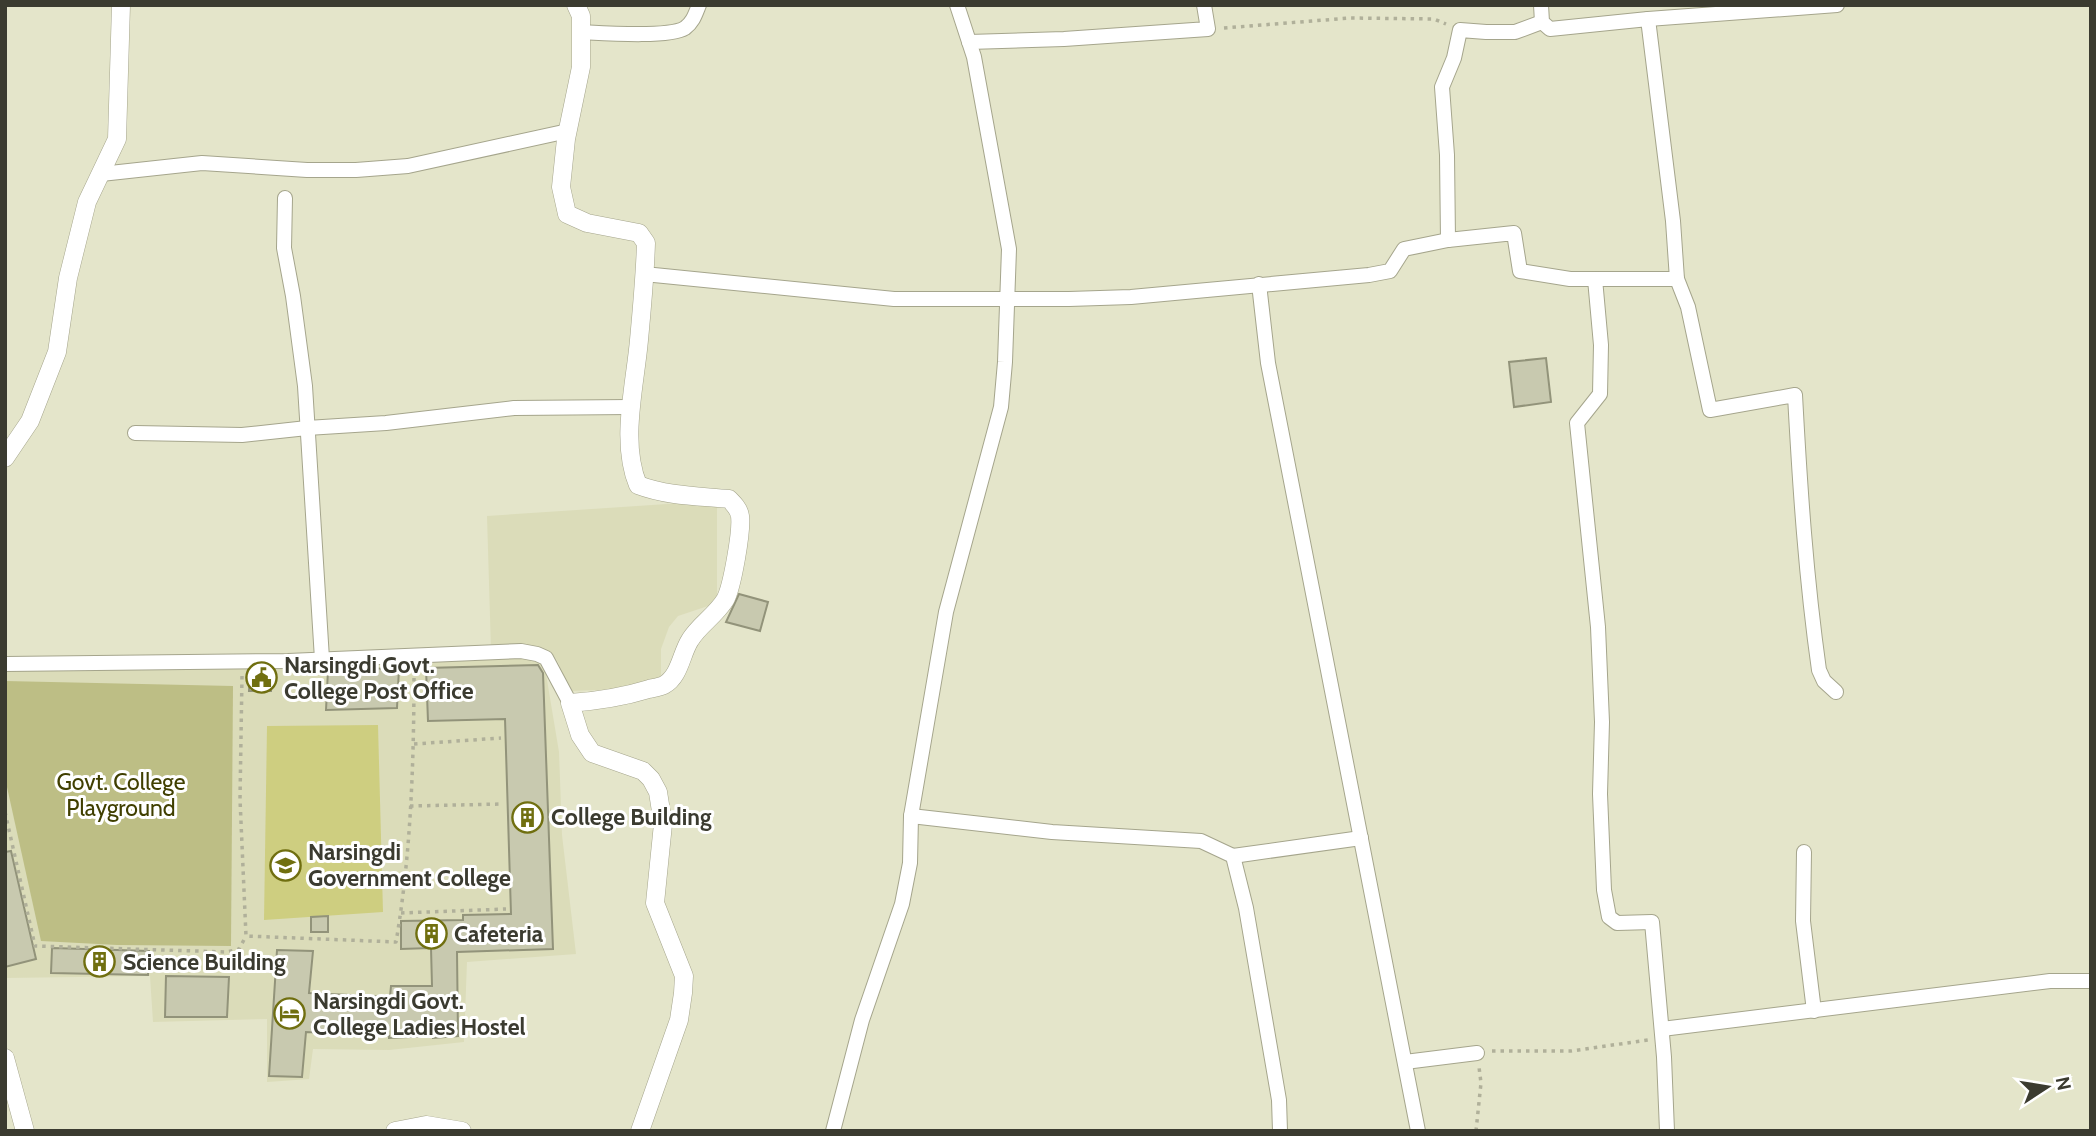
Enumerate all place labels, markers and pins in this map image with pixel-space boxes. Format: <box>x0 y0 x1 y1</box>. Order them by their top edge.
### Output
place label: Narsingdi Govt. College Post Office <box>284 651 474 705</box>
public building icon: Narsingdi Govt. College Post Office <box>244 661 278 695</box>
building icon: College Building <box>511 800 545 834</box>
place label: College Building <box>551 803 712 831</box>
place label: Narsingdi Government College <box>308 838 511 892</box>
school or university icon: Narsingdi Government College <box>268 848 302 882</box>
building icon: Cafeteria <box>414 917 448 951</box>
place label: Cafeteria <box>454 920 544 948</box>
building icon: Science Building <box>83 945 117 979</box>
place label: Science Building <box>123 948 286 976</box>
place label: Narsingdi Govt. College Ladies Hostel <box>313 987 526 1041</box>
hotel icon: Narsingdi Govt. College Ladies Hostel <box>273 997 307 1031</box>

